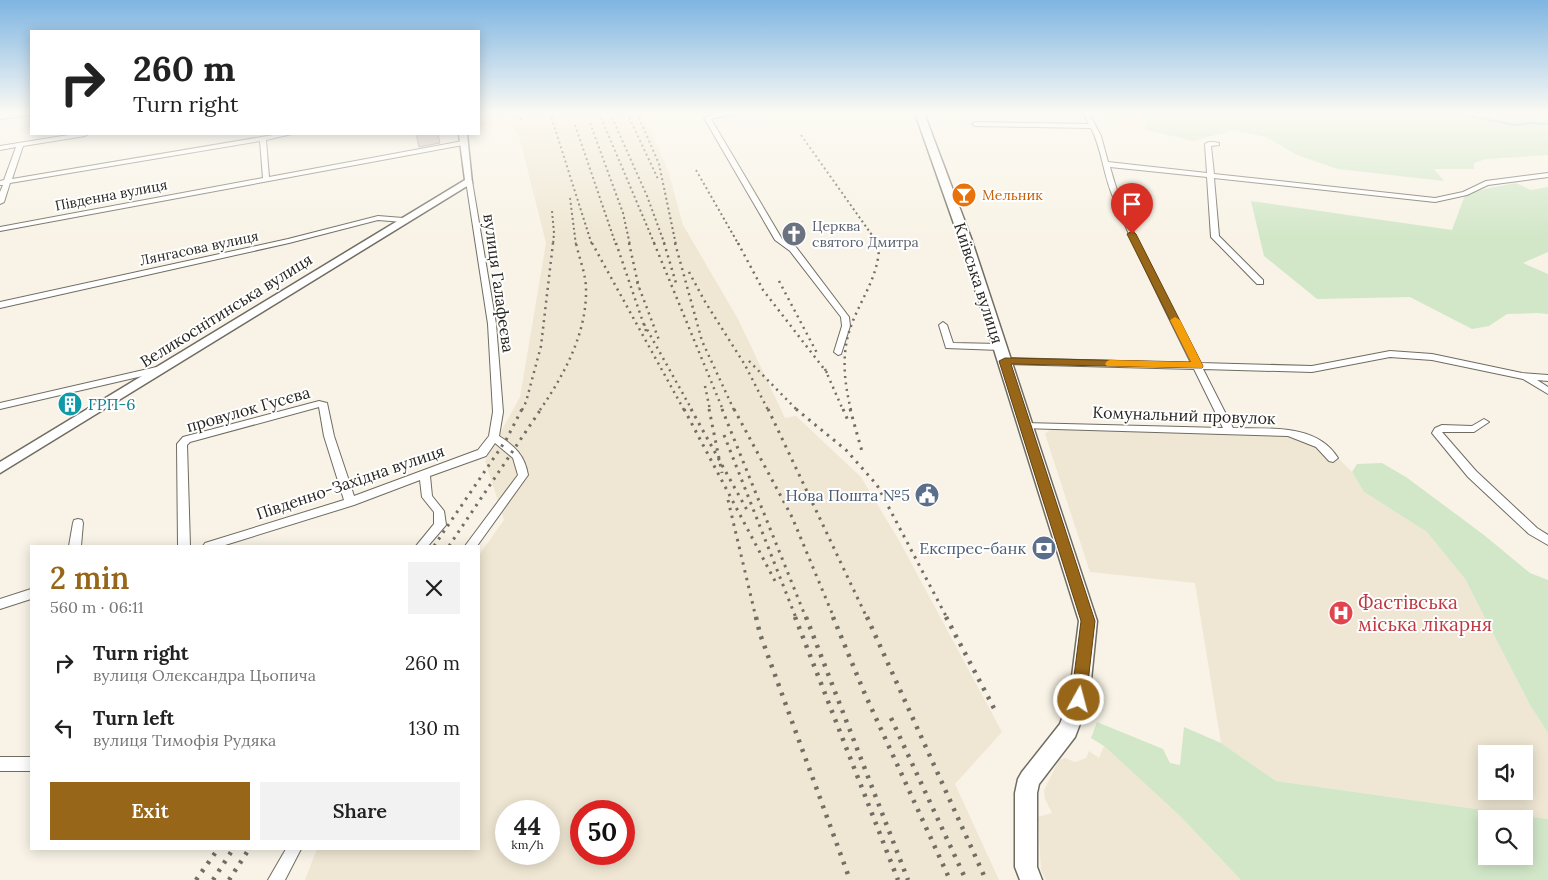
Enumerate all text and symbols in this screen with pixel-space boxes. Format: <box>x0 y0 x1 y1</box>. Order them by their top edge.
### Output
text: 260 m <box>133 46 235 91</box>
icon: right <box>50 50 115 115</box>
text: Turn right <box>133 90 238 118</box>
street label: Південна вулиця <box>53 175 169 215</box>
bar icon: Мельник <box>951 182 977 208</box>
pin <box>1111 183 1153 234</box>
place label: Мельник <box>982 186 1043 204</box>
icon: arrive <box>1118 190 1146 218</box>
street label: вулиця Галафеєва <box>479 212 519 354</box>
place label: Церква святого Дмитра <box>812 217 919 251</box>
street label: Київська вулиця <box>950 220 1008 346</box>
church icon: Церква святого Дмитра <box>781 221 807 247</box>
street label: Лянгасова вулиця <box>138 227 260 269</box>
street label: Великоснітинська вулиця <box>136 249 316 371</box>
street label: провулок Гусєва <box>184 382 312 436</box>
building icon: ГРП-6 <box>57 391 83 417</box>
place label: ГРП-6 <box>88 394 135 414</box>
street label: Комунальний провулок <box>1092 402 1276 428</box>
street label: Південно-Західна вулиця <box>253 440 447 524</box>
public building icon: Нова Пошта №5 <box>914 482 940 508</box>
place label: Нова Пошта №5 <box>786 485 910 505</box>
bank icon: Експрес-банк <box>1031 535 1057 561</box>
place label: Експрес-банк <box>919 538 1026 558</box>
text: 2 min <box>50 559 129 597</box>
button: close <box>408 562 460 614</box>
place label: Фастівська міська лікарня <box>1358 590 1492 636</box>
text: 560 m · 06:11 <box>50 597 144 617</box>
hospital icon: Фастівська міська лікарня <box>1328 600 1354 626</box>
text: Turn right <box>93 641 189 665</box>
icon: right <box>50 649 78 677</box>
text: 260 m <box>405 651 460 675</box>
text: вулиця Олександра Цьопича <box>93 665 316 685</box>
position arrow <box>1052 673 1104 725</box>
text: Turn left <box>93 706 174 730</box>
icon: left <box>50 714 78 742</box>
text: 130 m <box>409 716 460 740</box>
text: вулиця Тимофія Рудяка <box>93 730 276 750</box>
map controls <box>1478 745 1533 865</box>
button: sound <box>1478 745 1533 800</box>
button: Exit <box>50 782 250 840</box>
button: Share <box>260 782 460 840</box>
speed limit sign: 50 <box>570 800 635 865</box>
text: 44 <box>514 810 541 842</box>
button: search <box>1478 810 1533 865</box>
text: km/h <box>511 837 544 852</box>

